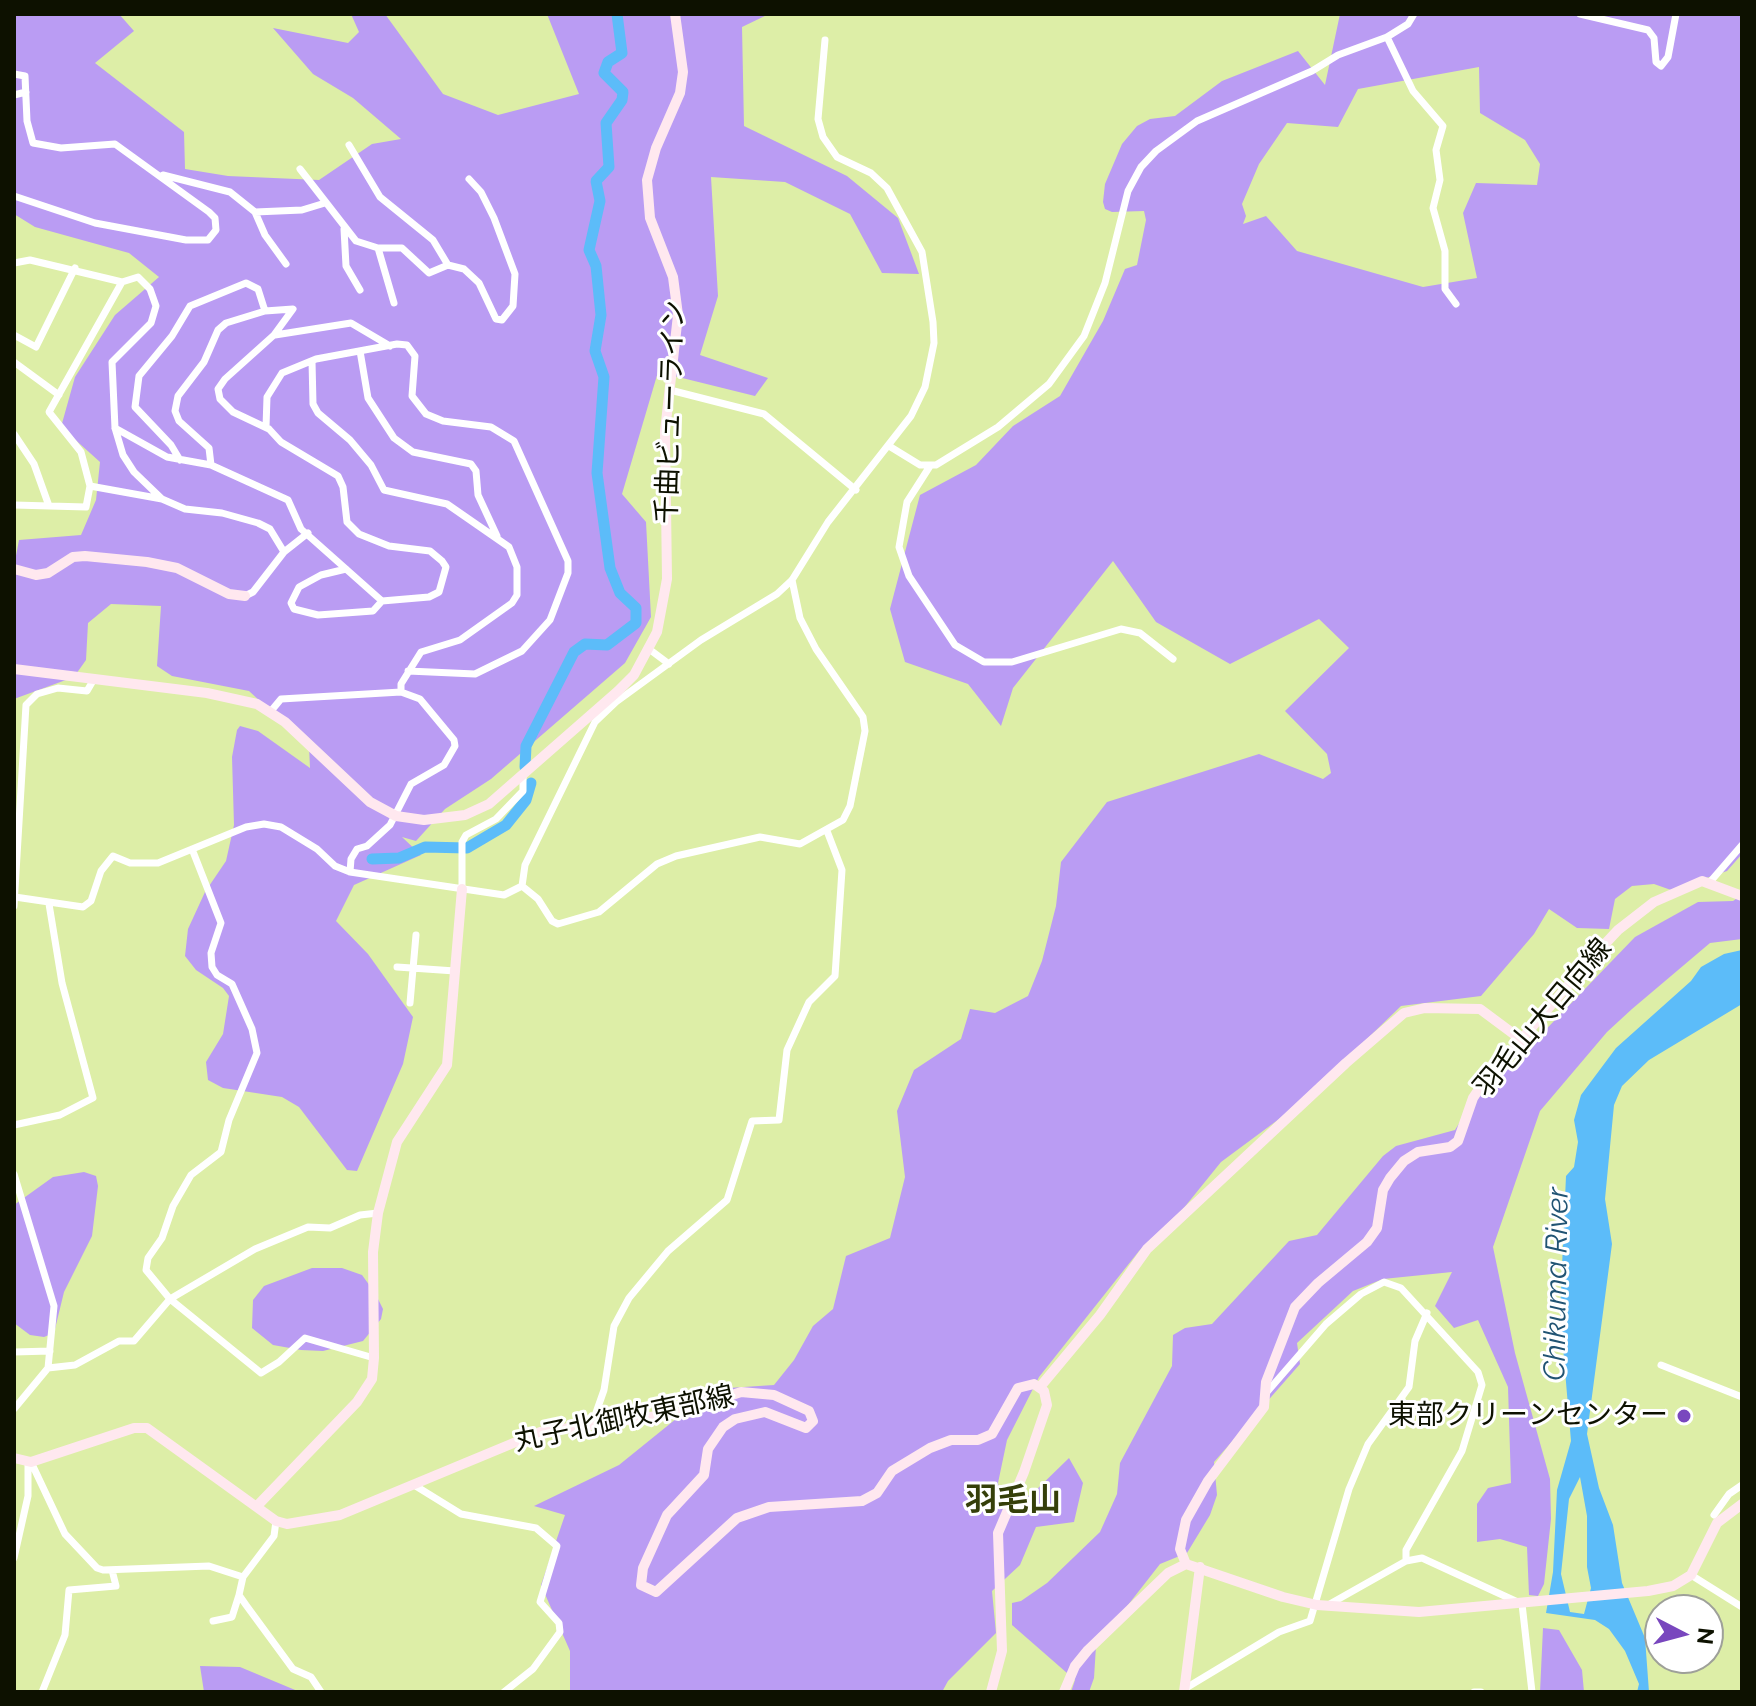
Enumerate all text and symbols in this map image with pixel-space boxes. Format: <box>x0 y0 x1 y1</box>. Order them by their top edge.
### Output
street label: 千曲ビューライン <box>650 299 692 525</box>
street label: 羽毛山大日向線 <box>1467 932 1619 1104</box>
water label: Chikuma River <box>1537 1187 1577 1381</box>
street label: 丸子北御牧東部線 <box>511 1379 737 1459</box>
place label: 東部クリーンセンター <box>1388 1399 1668 1433</box>
marker: 東部クリーンセンター <box>1675 1407 1693 1425</box>
district label: 羽毛山 <box>965 1481 1061 1519</box>
north arrow <box>1644 1594 1724 1674</box>
text: N <box>1692 1627 1720 1646</box>

